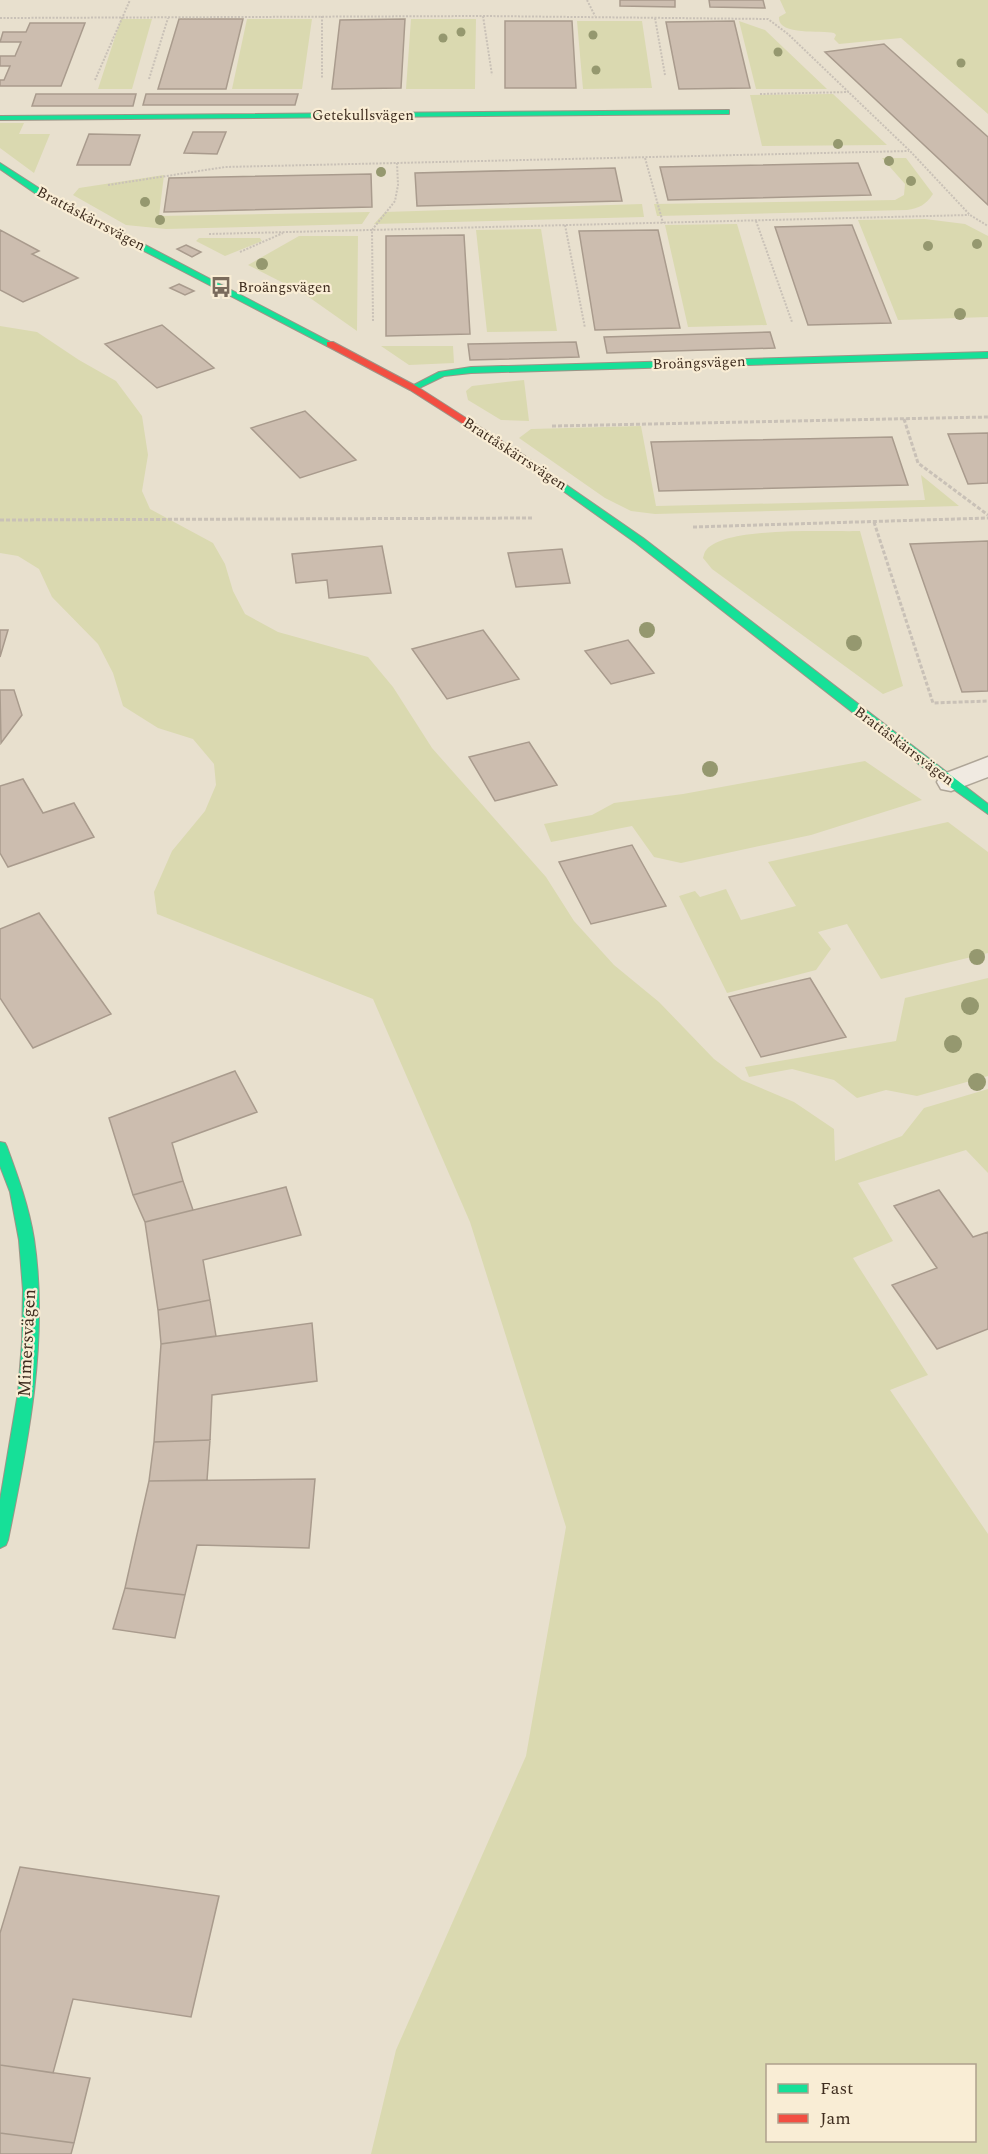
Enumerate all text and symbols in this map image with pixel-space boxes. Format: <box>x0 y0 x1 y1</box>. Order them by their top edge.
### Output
street label: Getekullsvägen <box>312 104 414 127</box>
street label: Brattåskärrsvägen <box>33 181 150 257</box>
bus stop icon: Broängsvägen <box>209 275 233 299</box>
place label: Broängsvägen <box>238 276 331 299</box>
street label: Broängsvägen <box>652 350 746 376</box>
street label: Brattåskärrsvägen <box>458 412 572 496</box>
street label: Brattåskärrsvägen <box>849 701 959 791</box>
street label: Mimersvägen <box>11 1288 43 1398</box>
legend <box>766 2064 976 2142</box>
text: Fast <box>820 2075 853 2102</box>
text: Jam <box>820 2105 851 2132</box>

